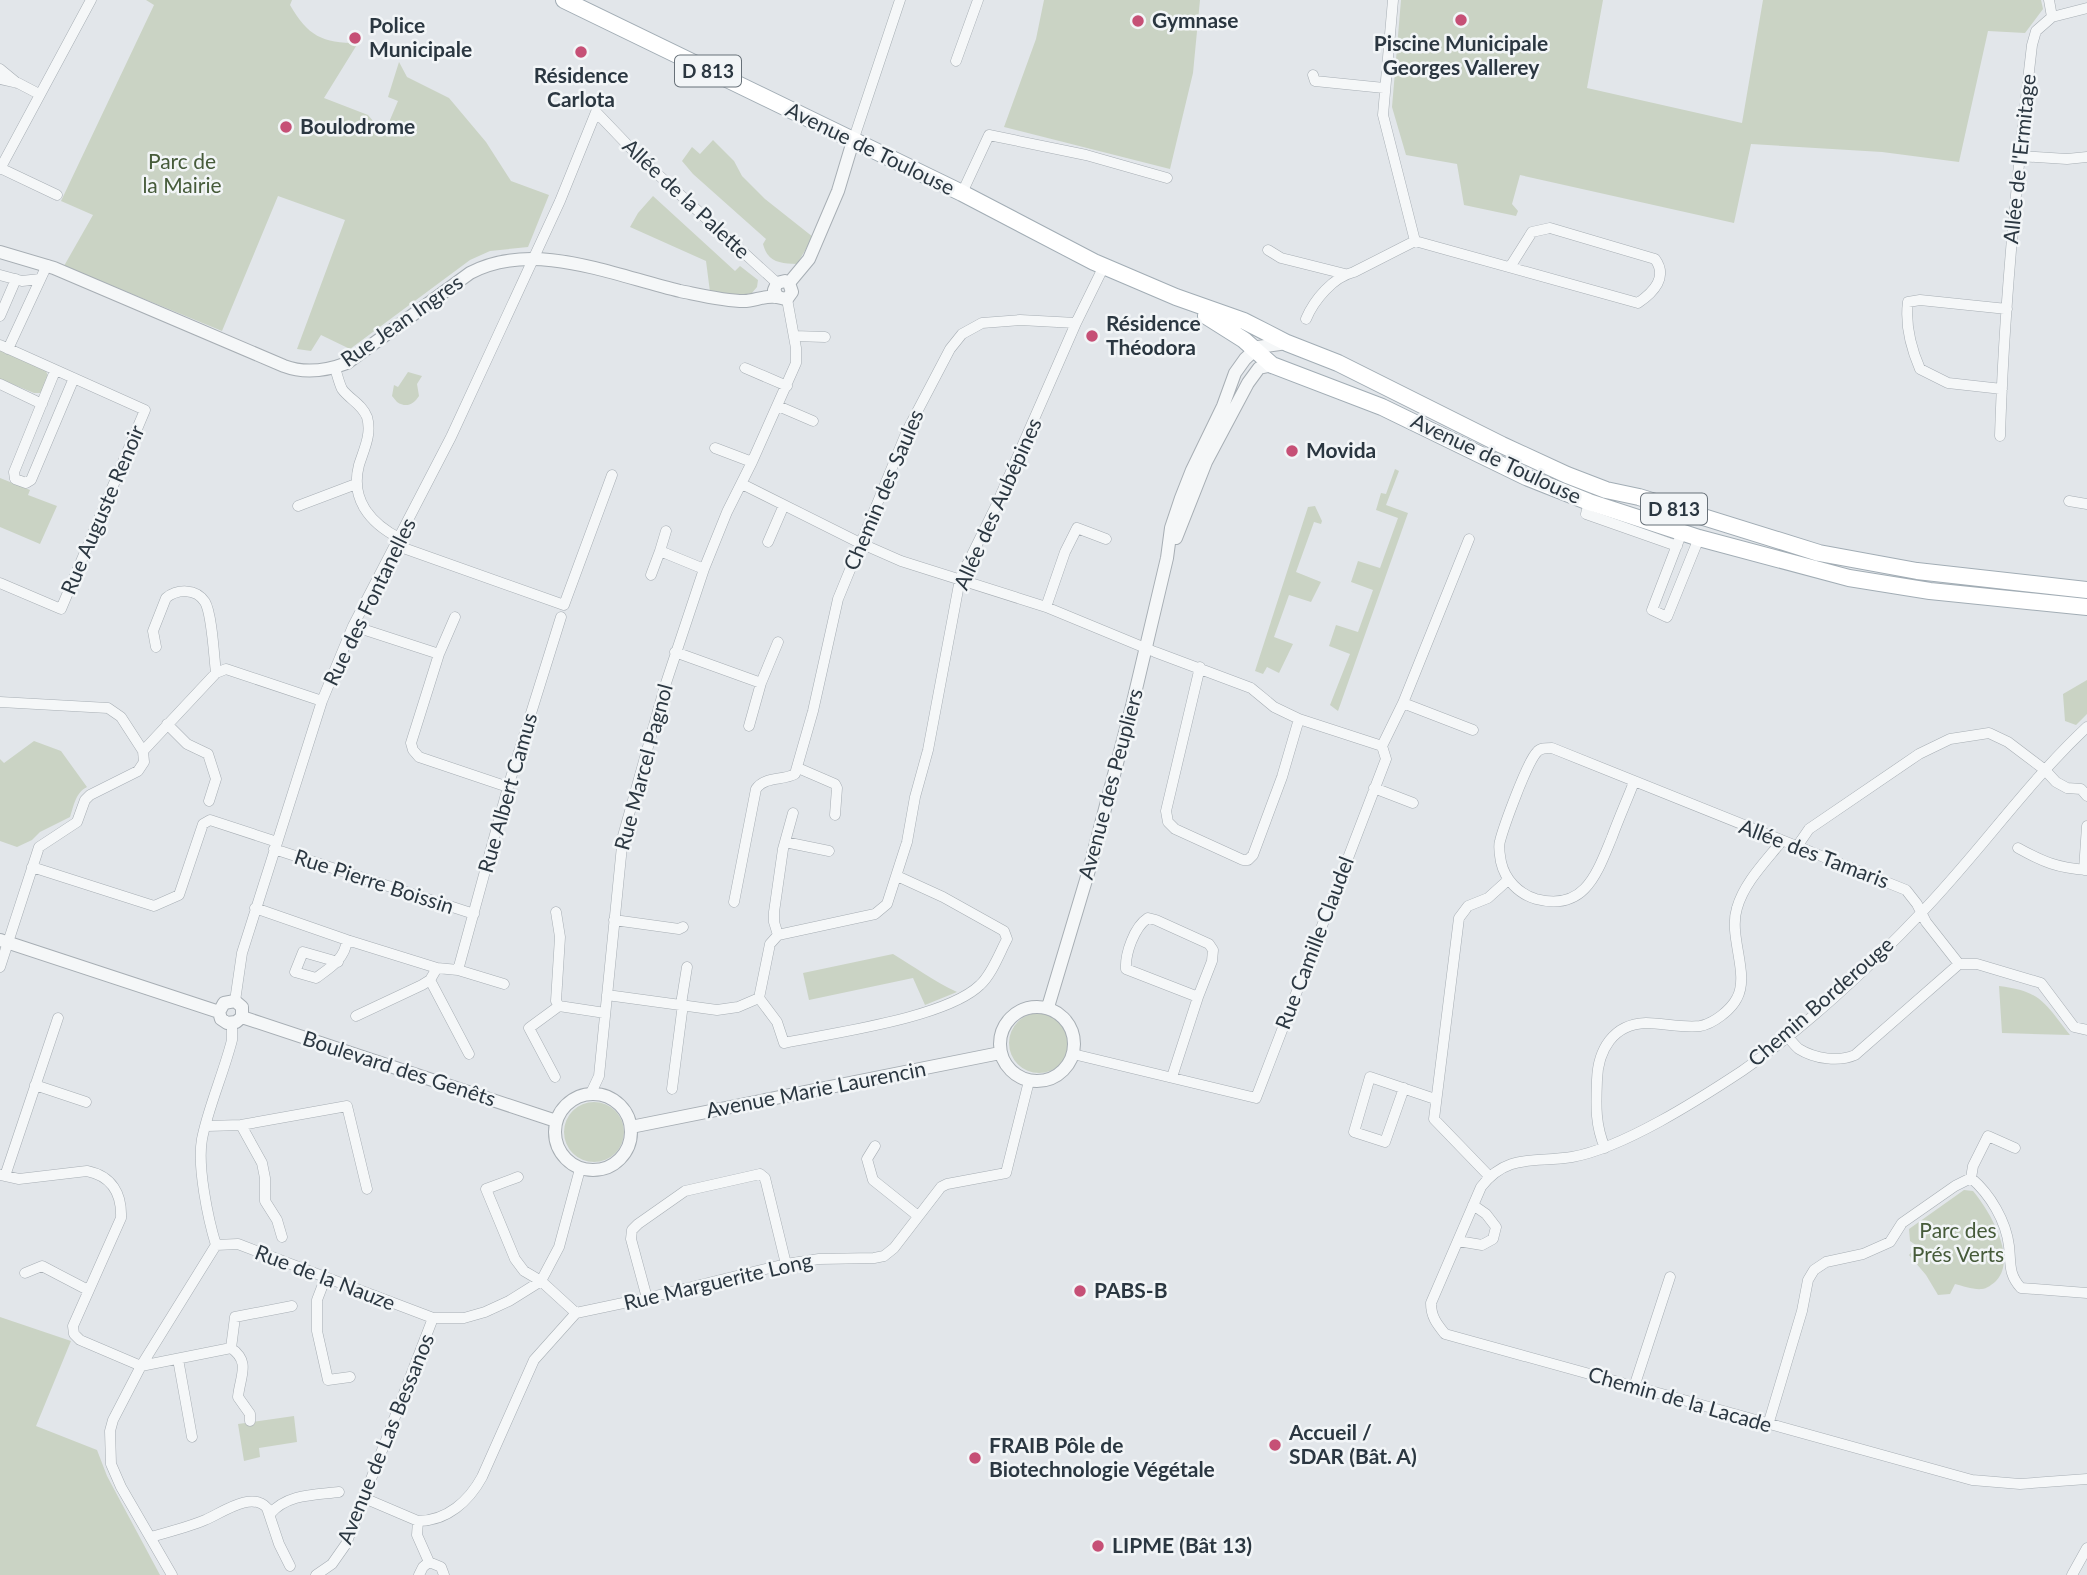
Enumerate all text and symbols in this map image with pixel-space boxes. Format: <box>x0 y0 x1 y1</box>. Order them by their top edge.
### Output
place label: Gymnase <box>1152 7 1239 32</box>
place label: Police Municipale <box>369 12 472 61</box>
marker: Piscine Municipale Georges Vallerey <box>1453 12 1469 28</box>
marker: Gymnase <box>1130 13 1146 29</box>
marker: Police Municipale <box>347 30 363 46</box>
place label: Piscine Municipale Georges Vallerey <box>1374 30 1548 79</box>
marker: Résidence Carlota <box>573 44 589 60</box>
road number: D 813 <box>675 55 741 86</box>
place label: Résidence Carlota <box>534 62 628 111</box>
street label: Allée de l'Ermitage <box>1997 73 2040 245</box>
street label: Avenue de Toulouse <box>782 96 959 199</box>
place label: Boulodrome <box>300 113 415 138</box>
marker: Boulodrome <box>278 119 294 135</box>
street label: Allée de la Palette <box>618 133 756 263</box>
park label: Parc de la Mairie <box>142 148 222 197</box>
street label: Rue Jean Ingres <box>335 268 467 371</box>
place label: Résidence Théodora <box>1106 310 1201 359</box>
marker: Résidence Théodora <box>1084 328 1100 344</box>
street label: Chemin des Saules <box>837 405 928 574</box>
street label: Avenue de Toulouse <box>1408 407 1586 508</box>
street label: Allée des Aubépines <box>947 414 1046 593</box>
street label: Rue Auguste Renoir <box>55 421 149 598</box>
place label: Movida <box>1306 437 1376 462</box>
marker: Movida <box>1284 443 1300 459</box>
road number: D 813 <box>1641 494 1707 524</box>
street label: Rue des Fontanelles <box>317 513 420 689</box>
street label: Rue Marcel Pagnol <box>608 681 677 853</box>
street label: Avenue des Peupliers <box>1072 685 1147 882</box>
street label: Rue Albert Camus <box>472 710 541 875</box>
street label: Allée des Tamaris <box>1736 813 1893 893</box>
street label: Rue Pierre Boissin <box>292 843 457 918</box>
street label: Rue Camille Claudel <box>1269 853 1358 1032</box>
street label: Chemin Borderouge <box>1742 931 1898 1071</box>
street label: Boulevard des Genêts <box>300 1025 499 1111</box>
street label: Avenue Marie Laurencin <box>704 1055 928 1122</box>
park label: Parc des Prés Verts <box>1912 1217 2004 1266</box>
street label: Rue de la Nauze <box>252 1238 399 1315</box>
street label: Rue Marguerite Long <box>621 1247 814 1314</box>
place label: PABS-B <box>1094 1277 1168 1302</box>
marker: PABS-B <box>1072 1283 1088 1299</box>
street label: Avenue de Las Bessanos <box>331 1330 438 1547</box>
street label: Chemin de la Lacade <box>1586 1360 1775 1437</box>
place label: Accueil / SDAR (Bât. A) <box>1288 1419 1417 1468</box>
place label: FRAIB Pôle de Biotechnologie Végétale <box>989 1432 1215 1481</box>
marker: Accueil / SDAR (Bât. A) <box>1267 1437 1283 1453</box>
marker: FRAIB Pôle de Biotechnologie Végétale <box>967 1450 983 1466</box>
place label: LIPME (Bât 13) <box>1112 1532 1252 1557</box>
marker: LIPME (Bât 13) <box>1090 1538 1106 1554</box>

